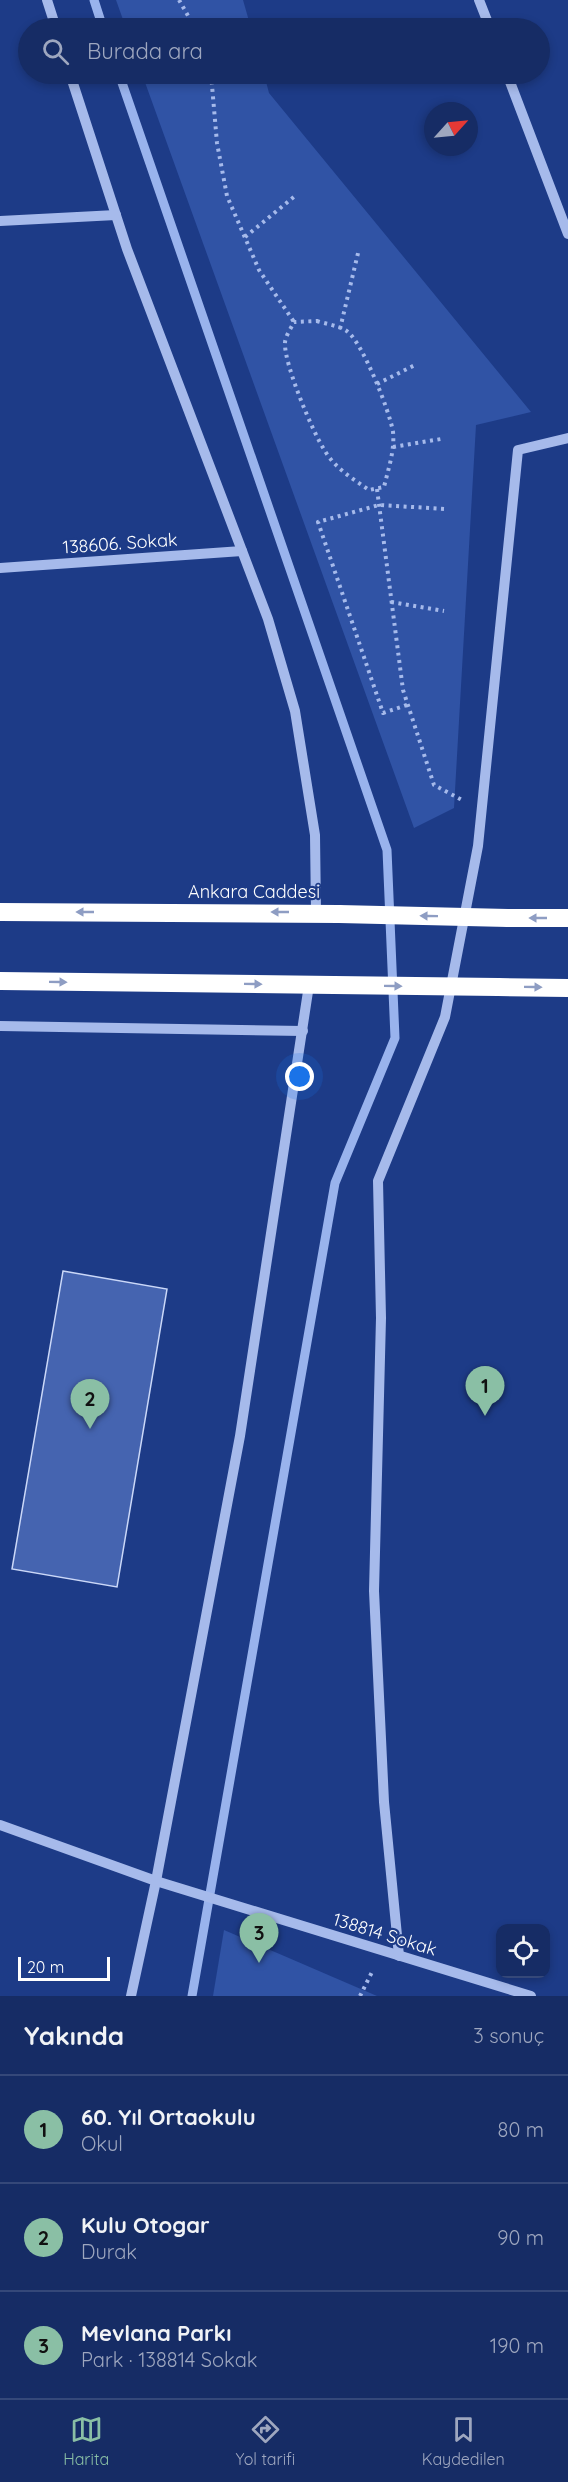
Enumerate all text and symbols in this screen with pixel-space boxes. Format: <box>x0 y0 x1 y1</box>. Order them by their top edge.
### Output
search box <box>18 18 550 84</box>
icon: search <box>39 35 72 68</box>
text: Burada ara <box>87 37 203 65</box>
north arrow <box>424 102 478 156</box>
street label: 138606. Sokak <box>62 528 178 558</box>
street label: Ankara Caddesi <box>188 880 320 903</box>
one-way arrow <box>76 907 95 917</box>
one-way arrow <box>271 907 290 917</box>
one-way arrow <box>419 911 438 921</box>
one-way arrow <box>529 913 548 923</box>
one-way arrow <box>49 977 68 987</box>
one-way arrow <box>244 980 263 989</box>
one-way arrow <box>383 981 402 991</box>
one-way arrow <box>523 982 542 992</box>
your location <box>285 1062 314 1091</box>
pin: 1 <box>466 1366 504 1416</box>
pin: 2 <box>70 1380 110 1429</box>
street label: 138814 Sokak <box>330 1907 440 1961</box>
pin: 3 <box>240 1914 278 1963</box>
map controls <box>496 1924 550 1978</box>
button: locate <box>496 1924 550 1978</box>
scale bar <box>18 1954 110 1982</box>
text: 20 m <box>27 1957 64 1977</box>
text: Yakında <box>24 2019 124 2052</box>
text: 3 sonuç <box>473 2023 544 2048</box>
text: 60. Yıl Ortaokulu <box>81 2103 256 2131</box>
text: 1 <box>40 2117 47 2142</box>
text: 80 m <box>498 2117 544 2142</box>
text: Okul <box>81 2131 123 2156</box>
text: Kulu Otogar <box>81 2211 210 2239</box>
text: 2 <box>38 2225 49 2250</box>
text: 90 m <box>497 2225 544 2250</box>
text: Durak <box>81 2239 137 2264</box>
text: Mevlana Parkı <box>81 2319 231 2347</box>
text: 3 <box>38 2333 49 2358</box>
text: 190 m <box>490 2333 544 2358</box>
text: Park · 138814 Sokak <box>81 2347 258 2372</box>
tab: Harita <box>63 2413 109 2469</box>
tab: Yol tarifi <box>235 2413 295 2469</box>
tab: Kaydedilen <box>422 2413 505 2469</box>

